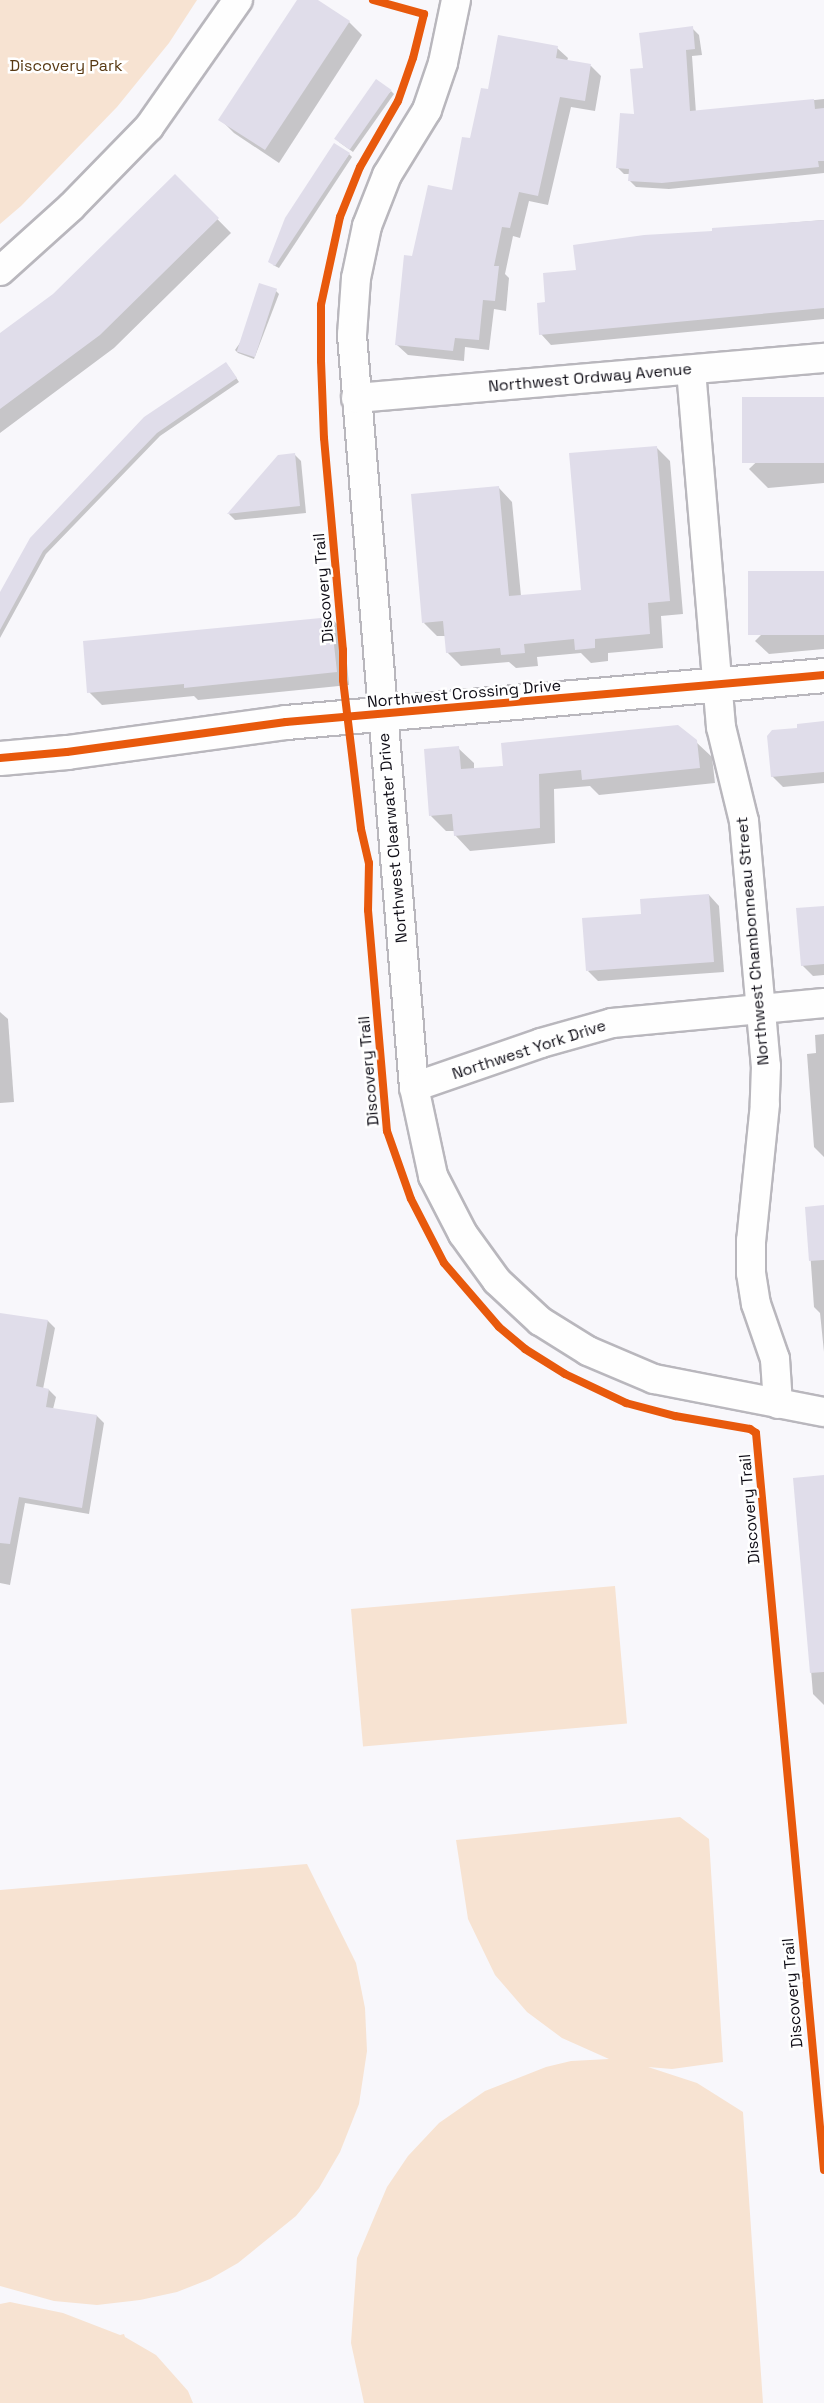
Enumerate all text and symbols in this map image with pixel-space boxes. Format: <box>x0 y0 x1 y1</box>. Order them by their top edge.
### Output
park label: Discovery Park <box>9 56 123 76</box>
street label: Northwest Ordway Avenue <box>487 360 693 396</box>
street label: Discovery Trail <box>310 532 338 644</box>
street label: Northwest Crossing Drive <box>366 676 562 712</box>
street label: Northwest Clearwater Drive <box>374 732 412 944</box>
street label: Northwest Chambonneau Street <box>733 816 773 1066</box>
street label: Discovery Trail <box>355 1015 383 1127</box>
street label: Northwest York Drive <box>450 1016 608 1084</box>
street label: Discovery Trail <box>736 1453 764 1565</box>
street label: Discovery Trail <box>779 1937 807 2049</box>

